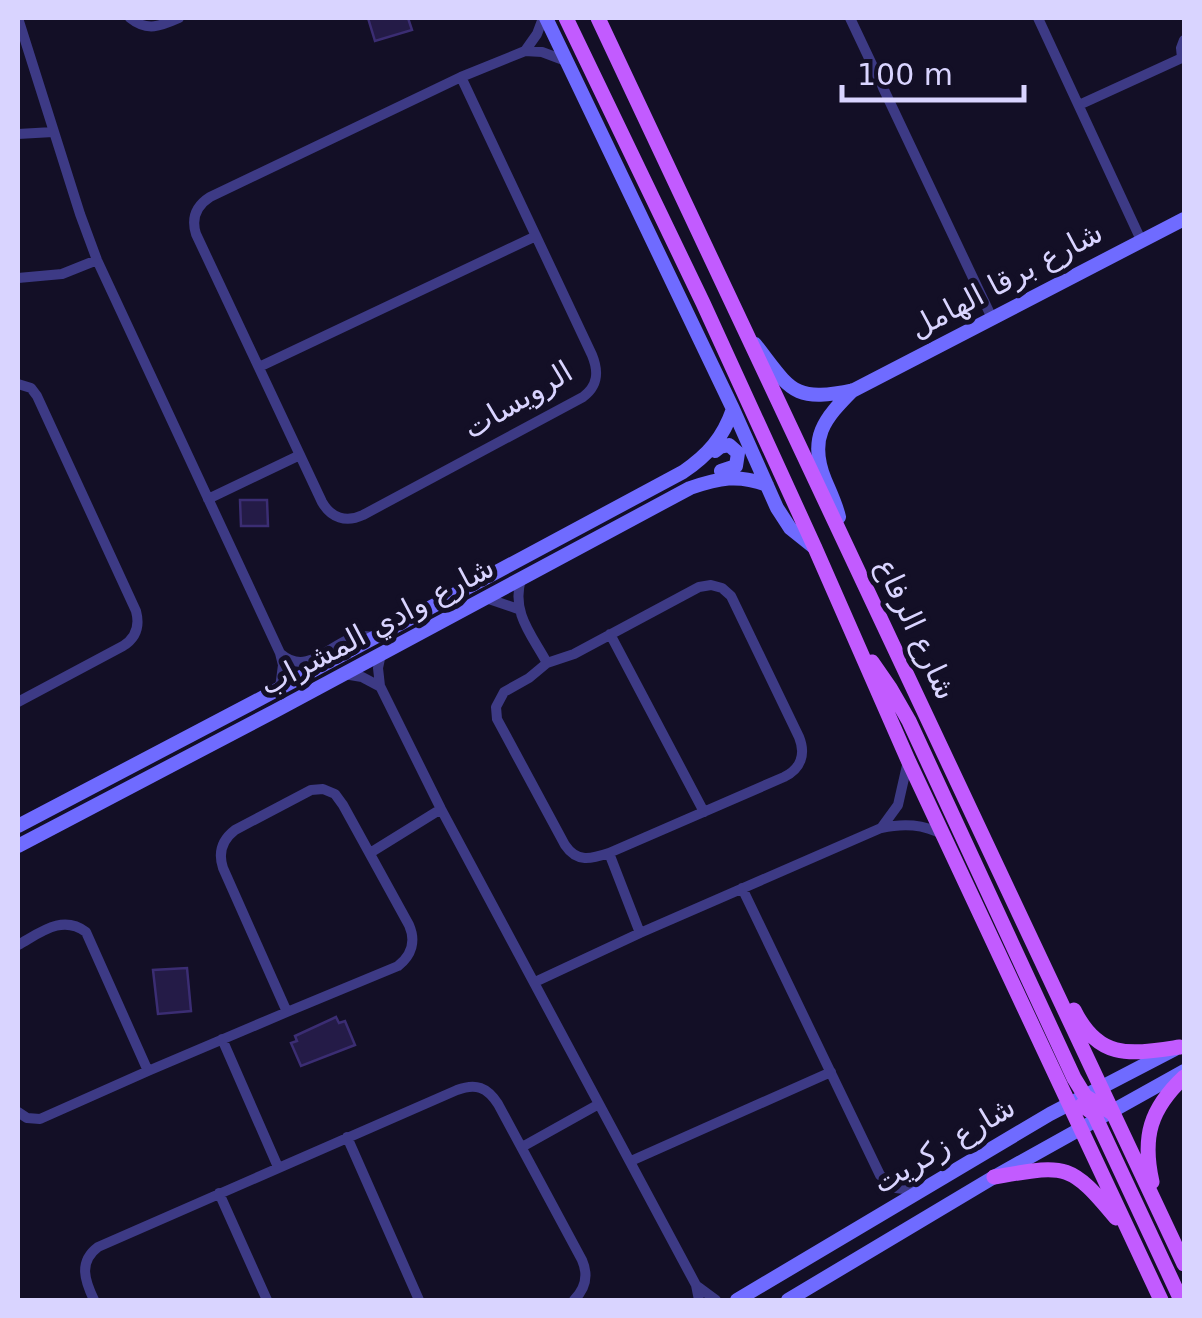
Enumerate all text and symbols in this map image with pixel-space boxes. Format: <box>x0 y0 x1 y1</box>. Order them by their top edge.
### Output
scale bar <box>842 40 1024 102</box>
text: 100 m <box>857 57 953 92</box>
street label: شارع برقا الهامل <box>903 214 1109 346</box>
street label: الرويسات <box>457 353 579 447</box>
street label: شارع وادي المشراب <box>254 549 500 703</box>
street label: شارع الرفاع <box>869 553 964 705</box>
street label: شارع زكريت <box>866 1089 1021 1201</box>

